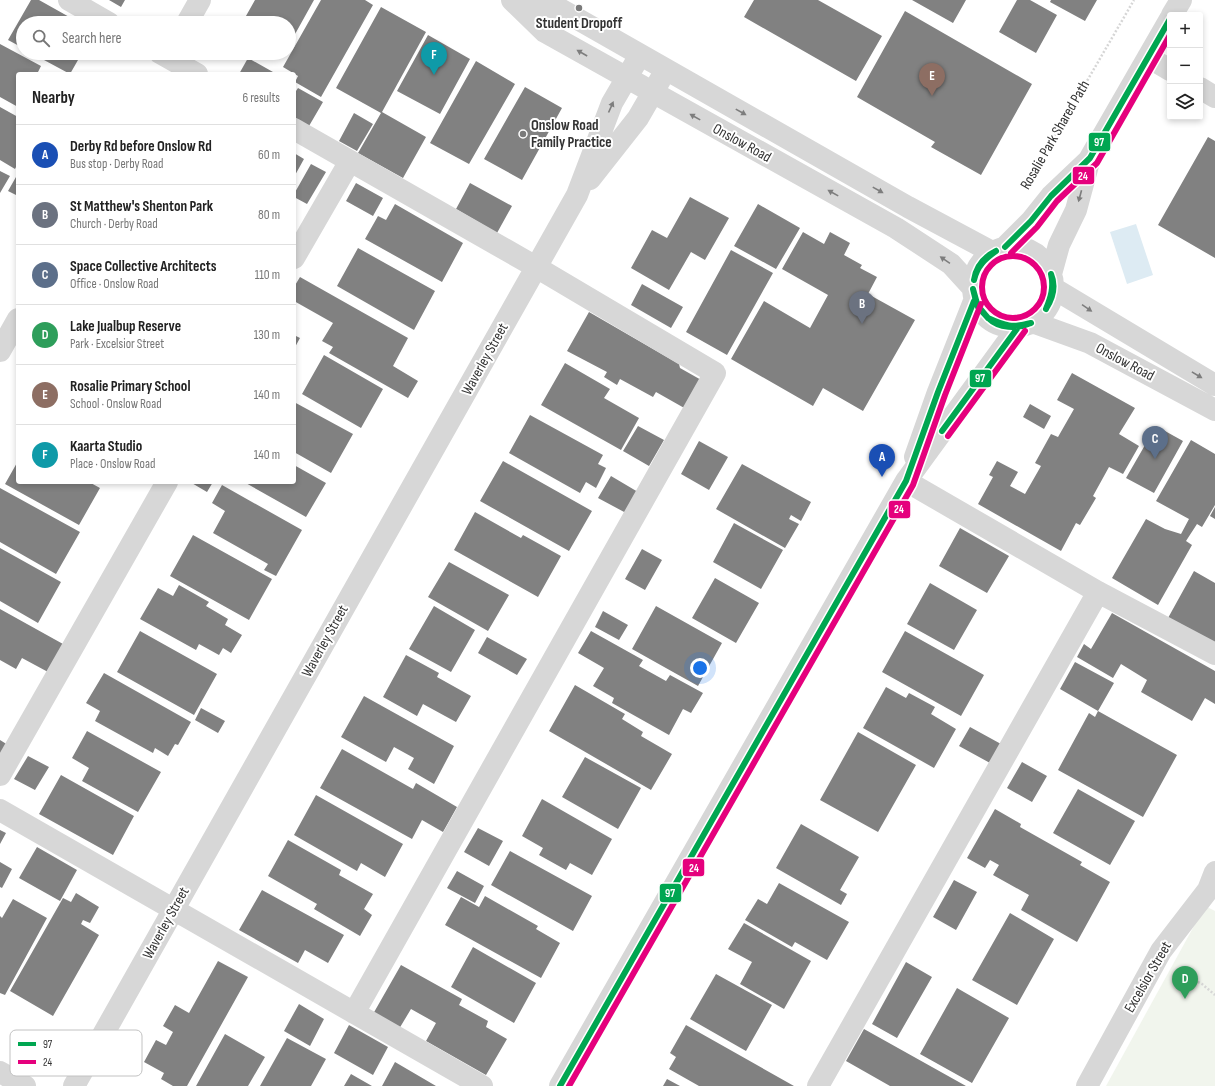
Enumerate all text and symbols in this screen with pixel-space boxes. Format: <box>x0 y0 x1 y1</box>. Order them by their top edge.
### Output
marker: Student Dropoff <box>574 3 584 13</box>
map controls <box>1167 12 1203 120</box>
button: + <box>1167 12 1203 48</box>
place label: Student Dropoff <box>536 14 623 33</box>
search box <box>16 16 296 60</box>
icon: search <box>30 27 52 49</box>
text: Search here <box>62 29 122 48</box>
pin: F <box>421 42 447 75</box>
button: − <box>1167 48 1203 84</box>
one-way arrow <box>576 49 588 56</box>
pin: E <box>919 63 945 96</box>
street label: Rosalie Park Shared Path <box>1016 77 1094 193</box>
button: layers <box>1167 84 1203 120</box>
text: Nearby <box>32 88 75 108</box>
text: 6 results <box>242 90 280 106</box>
one-way arrow <box>608 100 614 112</box>
one-way arrow <box>735 109 747 116</box>
one-way arrow <box>689 113 701 120</box>
place label: Onslow Road Family Practice <box>531 116 612 152</box>
street label: Onslow Road <box>709 119 775 167</box>
marker: Onslow Road Family Practice <box>518 129 528 139</box>
line badge: 97 <box>1088 132 1111 152</box>
text: 97 <box>1094 136 1104 149</box>
text: Derby Rd before Onslow Rd <box>70 137 212 156</box>
text: A <box>42 147 48 163</box>
text: 60 m <box>258 147 280 163</box>
text: Bus stop · Derby Road <box>70 156 163 172</box>
line badge: 24 <box>1072 166 1095 185</box>
text: 24 <box>1078 170 1088 183</box>
one-way arrow <box>872 186 884 193</box>
one-way arrow <box>827 190 839 197</box>
one-way arrow <box>1077 190 1083 202</box>
text: St Matthew's Shenton Park <box>70 197 213 216</box>
text: B <box>42 207 48 223</box>
text: 80 m <box>258 207 280 223</box>
text: Church · Derby Road <box>70 216 158 232</box>
one-way arrow <box>939 256 950 264</box>
text: Space Collective Architects <box>70 257 216 276</box>
text: C <box>42 267 48 283</box>
text: 110 m <box>255 267 280 283</box>
text: Office · Onslow Road <box>70 276 159 292</box>
pin: B <box>849 291 875 324</box>
one-way arrow <box>1081 304 1092 311</box>
text: Lake Jualbup Reserve <box>70 317 181 336</box>
street label: Waverley Street <box>457 319 513 398</box>
text: D <box>42 327 48 343</box>
text: 130 m <box>254 327 280 343</box>
text: Park · Excelsior Street <box>70 336 164 352</box>
street label: Onslow Road <box>1092 339 1158 385</box>
line badge: 97 <box>969 369 992 388</box>
text: 97 <box>975 372 985 385</box>
one-way arrow <box>1191 372 1203 379</box>
text: Rosalie Primary School <box>70 377 190 396</box>
text: E <box>42 387 48 403</box>
text: 140 m <box>254 387 280 403</box>
text: School · Onslow Road <box>70 396 162 412</box>
pin: C <box>1142 426 1168 459</box>
text: Kaarta Studio <box>70 437 142 456</box>
pin: A <box>869 444 895 477</box>
text: F <box>42 447 48 463</box>
text: 140 m <box>254 447 280 463</box>
text: Place · Onslow Road <box>70 456 155 472</box>
line badge: 24 <box>888 500 911 519</box>
text: 24 <box>894 503 904 516</box>
street label: Waverley Street <box>297 601 353 680</box>
your location <box>690 658 710 678</box>
line badge: 24 <box>682 858 705 877</box>
text: 24 <box>689 862 699 875</box>
street label: Waverley Street <box>138 883 194 962</box>
line badge: 97 <box>659 883 682 903</box>
text: 97 <box>665 887 675 900</box>
street label: Excelsior Street <box>1120 938 1176 1016</box>
pin: D <box>1172 966 1198 999</box>
legend <box>10 1030 142 1076</box>
text: 97 <box>43 1038 53 1051</box>
text: 24 <box>43 1056 52 1069</box>

